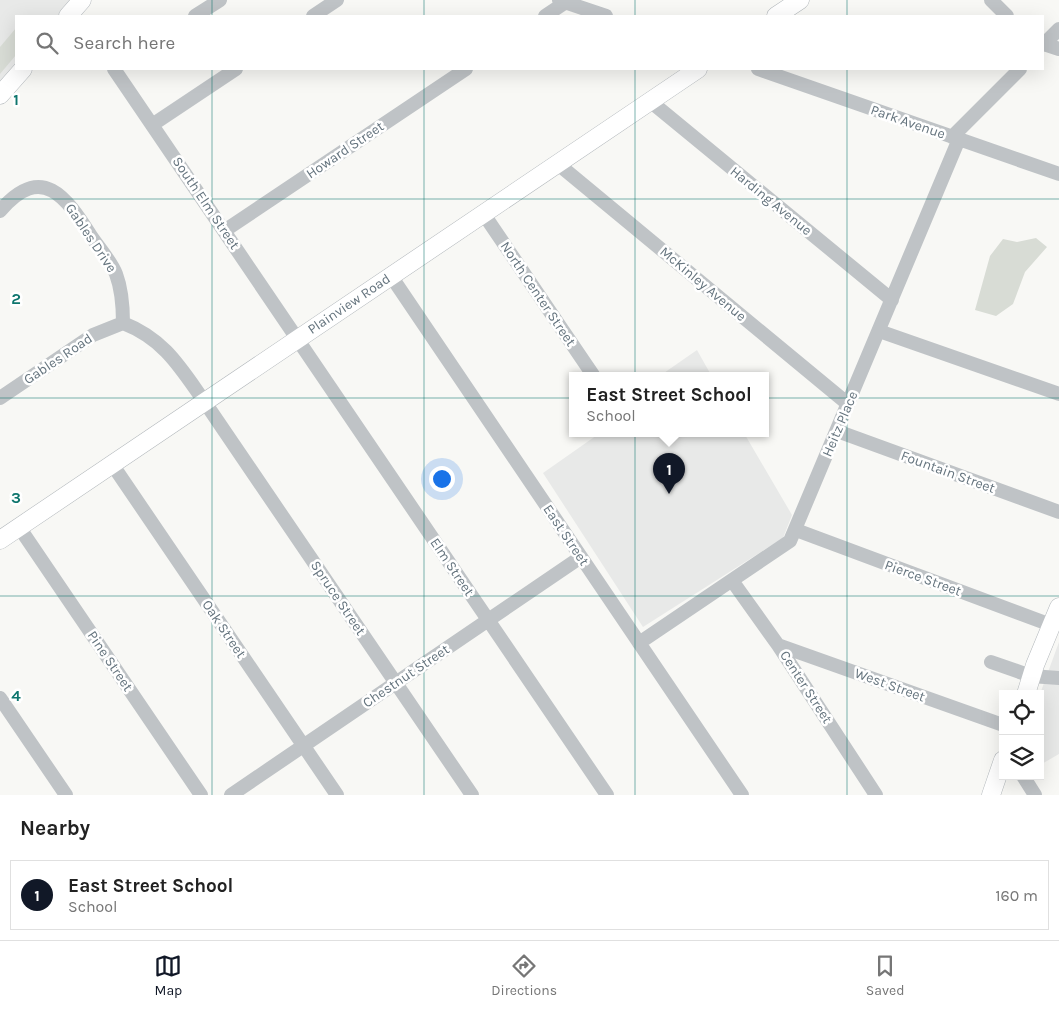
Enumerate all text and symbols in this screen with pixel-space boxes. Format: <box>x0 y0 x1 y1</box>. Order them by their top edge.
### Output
search box <box>15 15 1044 70</box>
icon: search <box>33 29 61 57</box>
text: Search here <box>73 32 175 54</box>
text: 1 <box>13 90 19 109</box>
street label: Park Avenue <box>868 101 948 143</box>
street label: Howard Street <box>303 118 387 182</box>
street label: South Elm Street <box>169 153 243 253</box>
street label: Harding Avenue <box>727 163 815 239</box>
street label: Gables Drive <box>62 200 120 276</box>
street label: North Center Street <box>497 238 579 350</box>
street label: McKinley Avenue <box>656 243 750 325</box>
street label: Plainview Road <box>304 270 394 338</box>
text: 2 <box>11 289 21 308</box>
street label: Gables Road <box>20 330 96 388</box>
popup <box>569 372 769 437</box>
text: East Street School <box>586 384 752 406</box>
street label: Heitz Place <box>819 389 861 459</box>
text: School <box>586 406 636 425</box>
street label: Fountain Street <box>899 447 997 497</box>
pin: 1 <box>653 453 685 494</box>
your location <box>429 466 455 492</box>
text: 3 <box>11 488 21 507</box>
street label: East Street <box>539 501 593 569</box>
street label: Elm Street <box>426 535 478 599</box>
street label: Pierce Street <box>882 556 964 600</box>
street label: Spruce Street <box>307 557 369 639</box>
street label: Oak Street <box>198 597 250 661</box>
street label: Pine Street <box>84 628 136 694</box>
street label: Chestnut Street <box>359 641 453 711</box>
street label: Center Street <box>776 647 836 727</box>
street label: West Street <box>852 664 928 706</box>
text: 4 <box>11 686 21 705</box>
map controls <box>999 690 1044 780</box>
button: locate <box>999 690 1044 735</box>
button: layers <box>999 735 1044 780</box>
text: Nearby <box>20 816 90 840</box>
text: East Street School <box>68 875 233 897</box>
text: 1 <box>34 886 40 905</box>
text: 160 m <box>995 886 1038 905</box>
text: School <box>68 897 118 916</box>
tab: Map <box>154 952 182 999</box>
tab: Directions <box>491 952 557 999</box>
tab: Saved <box>866 952 905 999</box>

